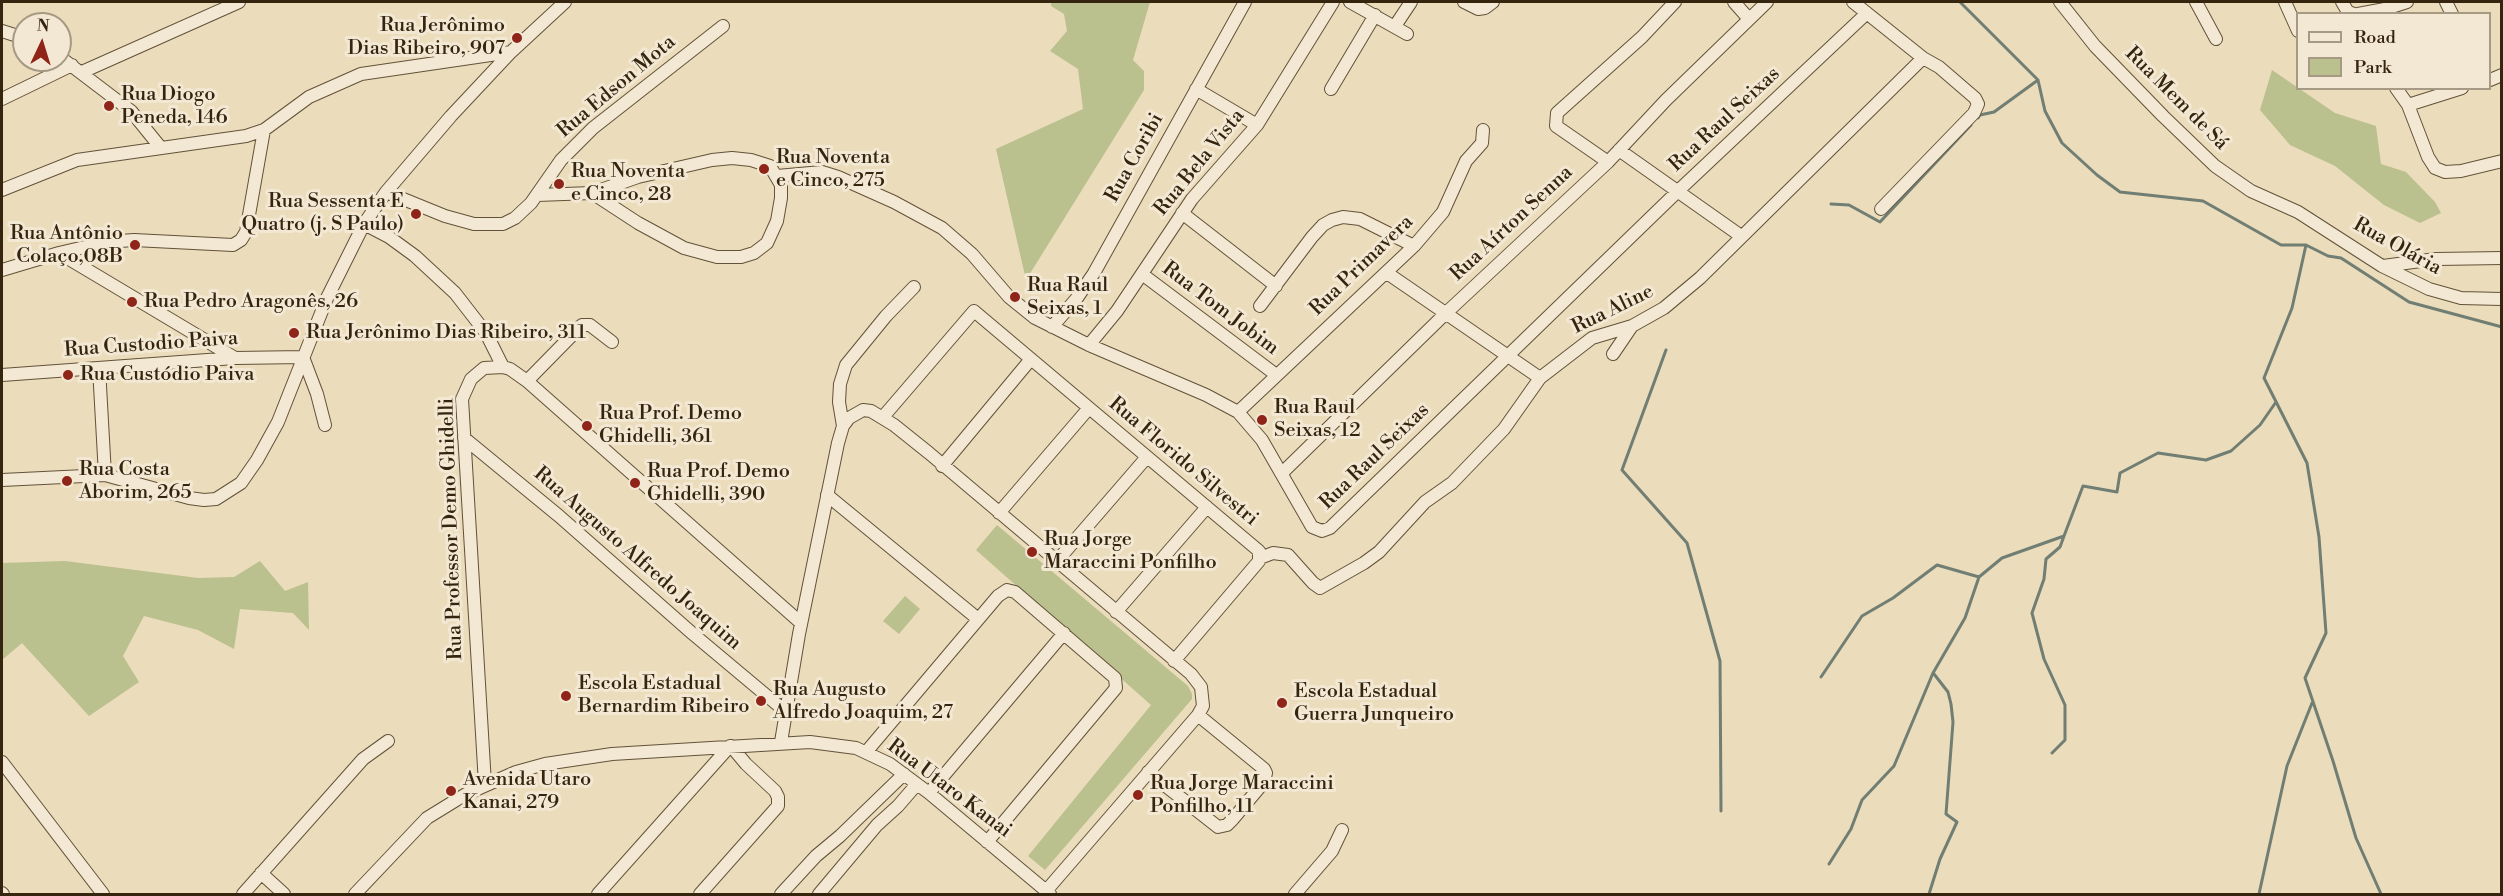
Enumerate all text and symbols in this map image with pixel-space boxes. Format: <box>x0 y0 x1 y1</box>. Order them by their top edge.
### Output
north arrow <box>12 12 72 72</box>
legend <box>2296 12 2491 90</box>
place label: Rua Jerônimo Dias Ribeiro, 907 <box>348 14 505 61</box>
text: N <box>36 16 50 36</box>
text: Road <box>2354 26 2396 49</box>
marker: Rua Jerônimo Dias Ribeiro, 907 <box>510 31 524 45</box>
street label: Rua Edson Mota <box>553 31 681 143</box>
street label: Rua Mem de Sá <box>2119 42 2233 156</box>
text: Park <box>2354 56 2391 79</box>
street label: Rua Raul Seixas <box>1665 62 1785 178</box>
place label: Rua Diogo Peneda, 146 <box>121 83 228 130</box>
marker: Rua Diogo Peneda, 146 <box>102 99 116 113</box>
street label: Rua Bela Vista <box>1150 105 1250 221</box>
street label: Rua Coribi <box>1101 109 1169 207</box>
place label: Rua Noventa e Cinco, 275 <box>776 146 890 193</box>
place label: Rua Noventa e Cinco, 28 <box>571 160 685 207</box>
street label: Rua Aírton Senna <box>1446 161 1578 287</box>
marker: Rua Noventa e Cinco, 275 <box>757 162 771 176</box>
marker: Rua Noventa e Cinco, 28 <box>552 177 566 191</box>
place label: Rua Sessenta E Quatro (j. S Paulo) <box>241 190 404 237</box>
marker: Rua Sessenta E Quatro (j. S Paulo) <box>409 207 423 221</box>
street label: Rua Primavera <box>1305 211 1419 321</box>
street label: Rua Olária <box>2349 213 2445 281</box>
place label: Rua Antônio Colaço,08B <box>10 222 123 269</box>
marker: Rua Antônio Colaço,08B <box>128 238 142 252</box>
street label: Rua Tom Jobim <box>1157 257 1283 361</box>
place label: Rua Raul Seixas, 1 <box>1027 274 1108 321</box>
street label: Rua Aline <box>1568 280 1658 340</box>
place label: Rua Pedro Aragonês, 26 <box>144 290 358 314</box>
marker: Rua Raul Seixas, 1 <box>1008 290 1022 304</box>
marker: Rua Pedro Aragonês, 26 <box>125 295 139 309</box>
place label: Rua Jerônimo Dias Ribeiro, 311 <box>306 321 586 345</box>
marker: Rua Jerônimo Dias Ribeiro, 311 <box>287 326 301 340</box>
street label: Rua Custodio Paiva <box>63 327 239 363</box>
place label: Rua Custódio Paiva <box>80 363 254 387</box>
marker: Rua Custódio Paiva <box>61 368 75 382</box>
street label: Rua Florido Silvestri <box>1103 392 1263 532</box>
place label: Rua Raul Seixas, 12 <box>1274 396 1361 443</box>
street label: Rua Professor Demo Ghidelli <box>435 397 469 661</box>
street label: Rua Raul Seixas <box>1315 399 1435 515</box>
place label: Rua Prof. Demo Ghidelli, 361 <box>599 402 742 449</box>
marker: Rua Raul Seixas, 12 <box>1255 413 1269 427</box>
marker: Rua Prof. Demo Ghidelli, 361 <box>580 419 594 433</box>
place label: Rua Costa Aborim, 265 <box>79 458 191 505</box>
place label: Rua Prof. Demo Ghidelli, 390 <box>647 460 790 507</box>
street label: Rua Augusto Alfredo Joaquim <box>528 462 746 656</box>
marker: Rua Costa Aborim, 265 <box>60 474 74 488</box>
marker: Rua Prof. Demo Ghidelli, 390 <box>628 476 642 490</box>
place label: Rua Jorge Maraccini Ponfilho <box>1044 528 1217 575</box>
marker: Rua Jorge Maraccini Ponfilho <box>1025 545 1039 559</box>
place label: Escola Estadual Bernardim Ribeiro <box>578 672 749 719</box>
place label: Rua Augusto Alfredo Joaquim, 27 <box>773 678 953 725</box>
place label: Escola Estadual Guerra Junqueiro <box>1294 680 1454 727</box>
marker: Escola Estadual Bernardim Ribeiro <box>559 689 573 703</box>
marker: Rua Augusto Alfredo Joaquim, 27 <box>754 694 768 708</box>
marker: Escola Estadual Guerra Junqueiro <box>1275 696 1289 710</box>
street label: Rua Utaro Kanai <box>882 734 1016 844</box>
place label: Avenida Utaro Kanai, 279 <box>463 768 591 815</box>
place label: Rua Jorge Maraccini Ponfilho, 11 <box>1150 772 1334 819</box>
marker: Avenida Utaro Kanai, 279 <box>444 784 458 798</box>
marker: Rua Jorge Maraccini Ponfilho, 11 <box>1131 788 1145 802</box>

